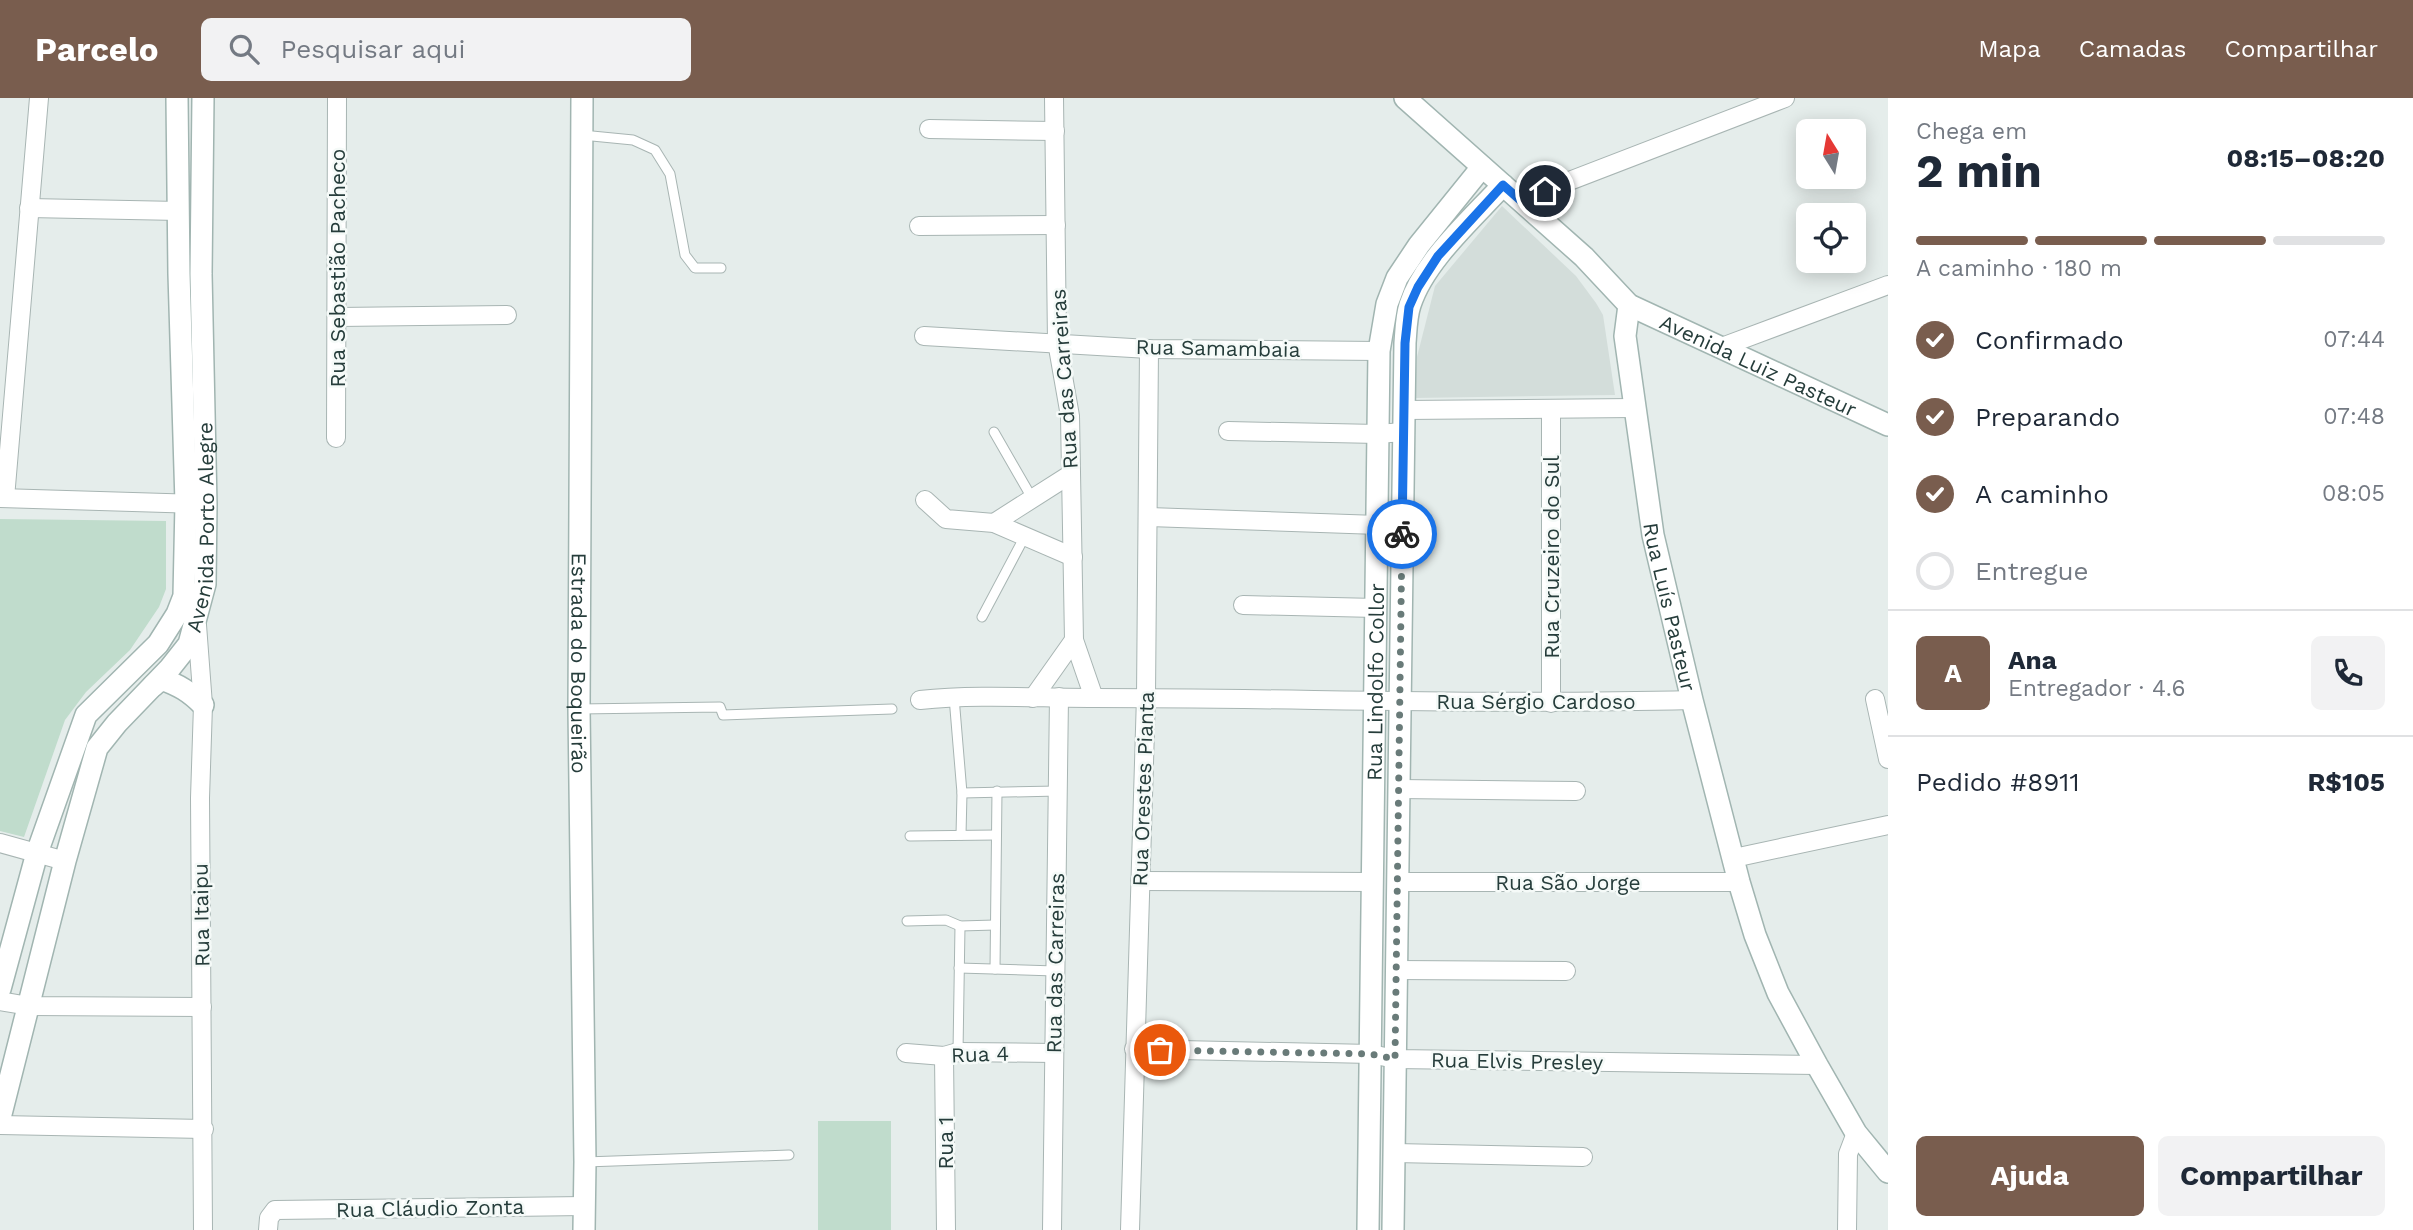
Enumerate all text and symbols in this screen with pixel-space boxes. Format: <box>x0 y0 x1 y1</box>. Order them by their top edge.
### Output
search box <box>201 18 691 81</box>
text: Parcelo <box>35 30 159 69</box>
icon: search <box>225 30 263 68</box>
text: Pesquisar aqui <box>281 34 465 64</box>
text: Mapa <box>1978 35 2041 63</box>
text: Camadas <box>2079 35 2187 63</box>
text: Compartilhar <box>2225 35 2378 63</box>
text: Chega em <box>1916 118 2027 145</box>
north arrow <box>1796 119 1866 189</box>
map controls <box>1796 119 1866 273</box>
text: 08:15–08:20 <box>2227 143 2385 173</box>
text: 2 min <box>1916 144 2042 198</box>
street label: Rua Sebastião Pacheco <box>325 149 350 387</box>
pin <box>1515 161 1575 221</box>
icon: home <box>1526 172 1564 210</box>
button: locate <box>1796 203 1866 273</box>
text: A caminho · 180 m <box>1916 255 2122 282</box>
street label: Rua das Carreiras <box>1045 288 1083 470</box>
street label: Avenida Luiz Pasteur <box>1656 309 1861 422</box>
icon: check <box>1916 321 1954 359</box>
text: Confirmado <box>1975 325 2124 355</box>
text: 07:44 <box>2323 326 2385 353</box>
street label: Rua Samambaia <box>1135 334 1301 362</box>
icon: check <box>1916 398 1954 436</box>
text: Preparando <box>1975 402 2120 432</box>
text: 07:48 <box>2323 403 2385 430</box>
street label: Avenida Porto Alegre <box>180 422 219 635</box>
street label: Rua Cruzeiro do Sul <box>1539 455 1564 659</box>
icon: check <box>1916 475 1954 513</box>
text: A caminho <box>1975 479 2109 509</box>
text: 08:05 <box>2322 480 2385 507</box>
courier <box>1367 499 1437 569</box>
icon: bike <box>1383 515 1421 553</box>
street label: Rua Luís Pasteur <box>1639 521 1702 694</box>
street label: Estrada do Boqueirão <box>566 552 592 774</box>
text: Entregue <box>1975 556 2088 586</box>
street label: Rua Lindolfo Collor <box>1361 583 1389 781</box>
button: phone <box>2311 636 2385 710</box>
text: Ana <box>2008 645 2057 675</box>
text: A <box>1944 658 1962 688</box>
text: Entregador · 4.6 <box>2008 675 2185 702</box>
street label: Rua Sérgio Cardoso <box>1436 689 1636 714</box>
street label: Rua Orestes Pianta <box>1127 691 1159 887</box>
text: Pedido #8911 <box>1916 767 2080 797</box>
text: R$105 <box>2307 767 2385 797</box>
street label: Rua Itaipu <box>188 863 214 967</box>
street label: Rua São Jorge <box>1495 870 1641 895</box>
street label: Rua das Carreiras <box>1041 873 1069 1053</box>
pin <box>1130 1020 1190 1080</box>
icon: bag <box>1141 1031 1179 1069</box>
street label: Rua 4 <box>951 1040 1009 1068</box>
street label: Rua Elvis Presley <box>1431 1047 1604 1075</box>
street label: Rua 1 <box>933 1116 958 1170</box>
button: Ajuda <box>1916 1136 2144 1216</box>
button: Compartilhar <box>2158 1136 2385 1216</box>
street label: Rua Cláudio Zonta <box>336 1194 524 1222</box>

